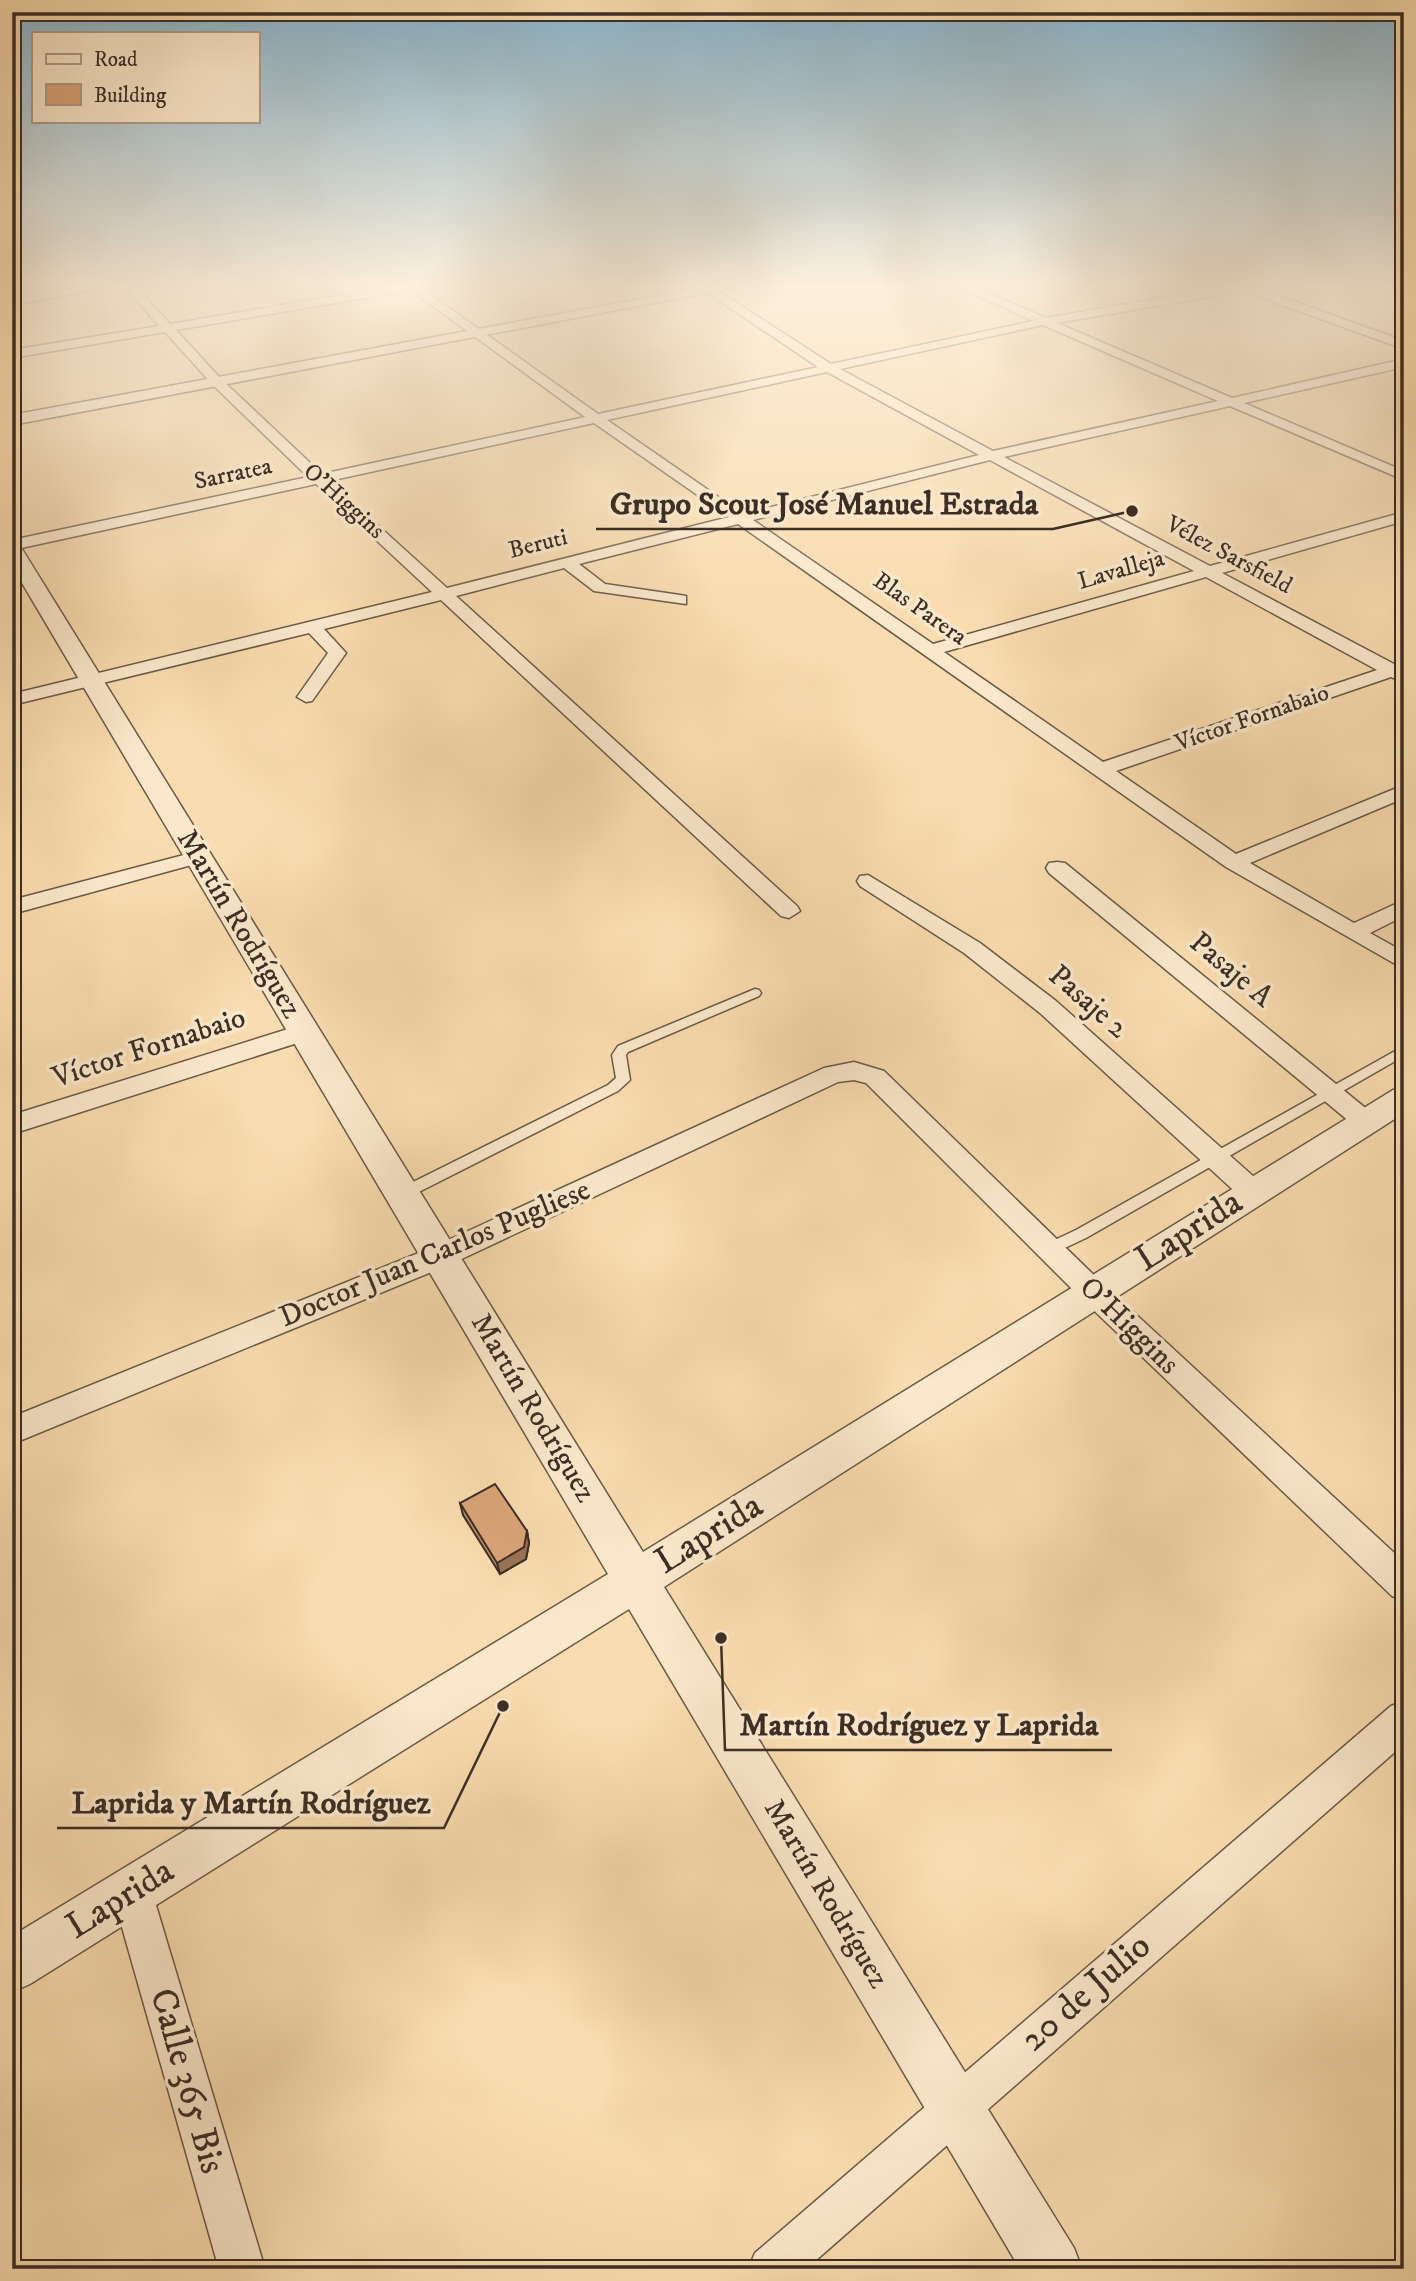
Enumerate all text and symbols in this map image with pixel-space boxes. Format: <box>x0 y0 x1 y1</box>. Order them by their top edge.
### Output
legend <box>32 32 259 122</box>
text: Road <box>94 47 138 73</box>
text: Building <box>94 83 167 109</box>
street label: Sarratea <box>191 451 275 497</box>
street label: O'Higgins <box>297 457 391 545</box>
callout: Grupo Scout José Manuel Estrada <box>596 476 1053 529</box>
text: Grupo Scout José Manuel Estrada <box>610 485 1039 525</box>
street label: Vélez Sarsfield <box>1160 509 1297 601</box>
street label: Beruti <box>505 522 571 566</box>
street label: Lavalleja <box>1074 543 1168 597</box>
street label: Blas Parera <box>867 566 973 653</box>
street label: Víctor Fornabaio <box>1170 678 1333 759</box>
street label: Martín Rodríguez <box>168 823 310 1025</box>
street label: Pasaje A <box>1182 924 1281 1016</box>
street label: Pasaje 2 <box>1040 957 1136 1047</box>
street label: Víctor Fornabaio <box>47 999 250 1097</box>
street label: Doctor Juan Carlos Pugliese <box>274 1172 596 1336</box>
street label: Laprida <box>1127 1179 1252 1283</box>
street label: O'Higgins <box>1071 1269 1187 1383</box>
street label: Martín Rodríguez <box>462 1307 604 1509</box>
street label: Laprida <box>646 1483 772 1585</box>
callout: Martín Rodríguez y Laprida <box>725 1697 1112 1750</box>
text: Martín Rodríguez y Laprida <box>739 1706 1099 1746</box>
callout: Laprida y Martín Rodríguez <box>57 1775 444 1828</box>
text: Laprida y Martín Rodríguez <box>71 1784 431 1824</box>
street label: Martín Rodríguez <box>755 1793 897 1995</box>
street label: Laprida <box>57 1848 183 1950</box>
street label: 20 de Julio <box>1011 1923 1161 2063</box>
street label: Calle 365 Bis <box>138 1983 236 2179</box>

